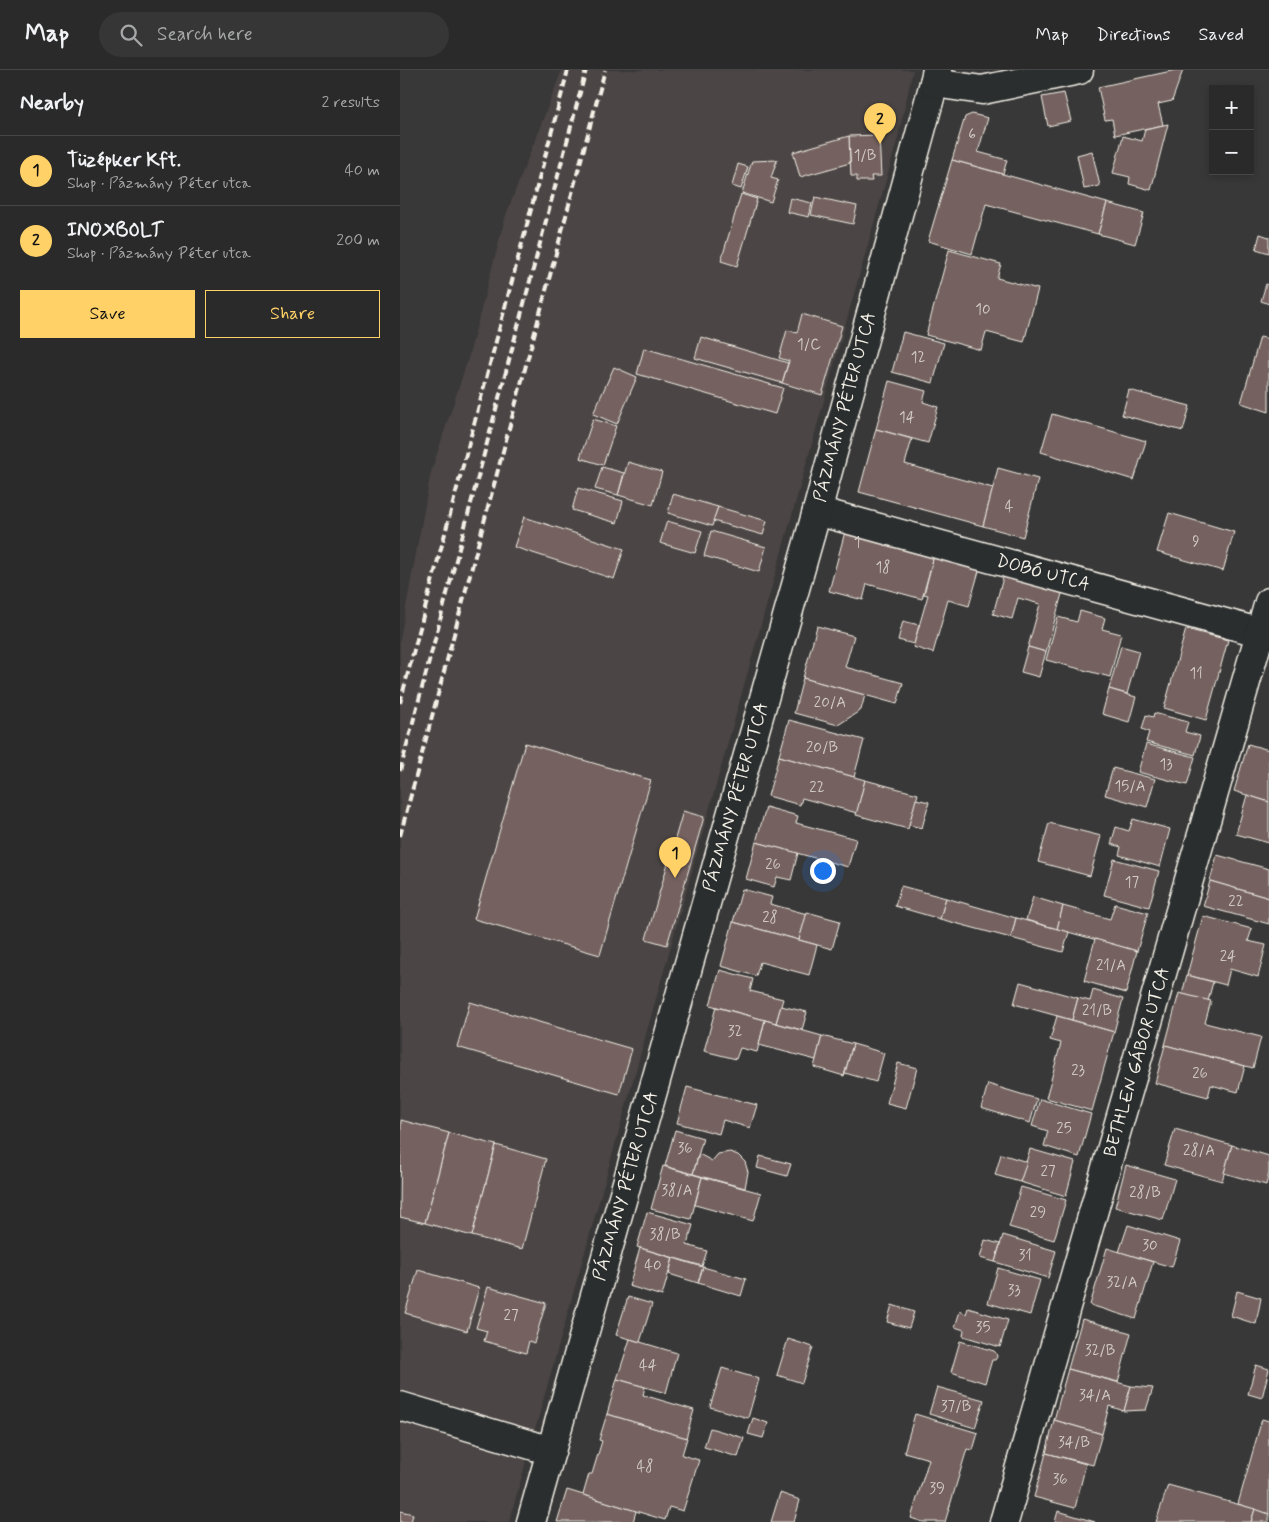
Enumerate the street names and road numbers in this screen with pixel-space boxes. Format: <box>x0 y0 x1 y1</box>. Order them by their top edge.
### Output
street label: PÁZMÁNY PÉTER UTCA <box>808 309 882 505</box>
street label: DOBÓ UTCA <box>994 549 1092 597</box>
street label: PÁZMÁNY PÉTER UTCA <box>697 699 775 895</box>
street label: BETHLEN GÁBOR UTCA <box>1098 964 1176 1160</box>
street label: PÁZMÁNY PÉTER UTCA <box>587 1088 665 1284</box>

